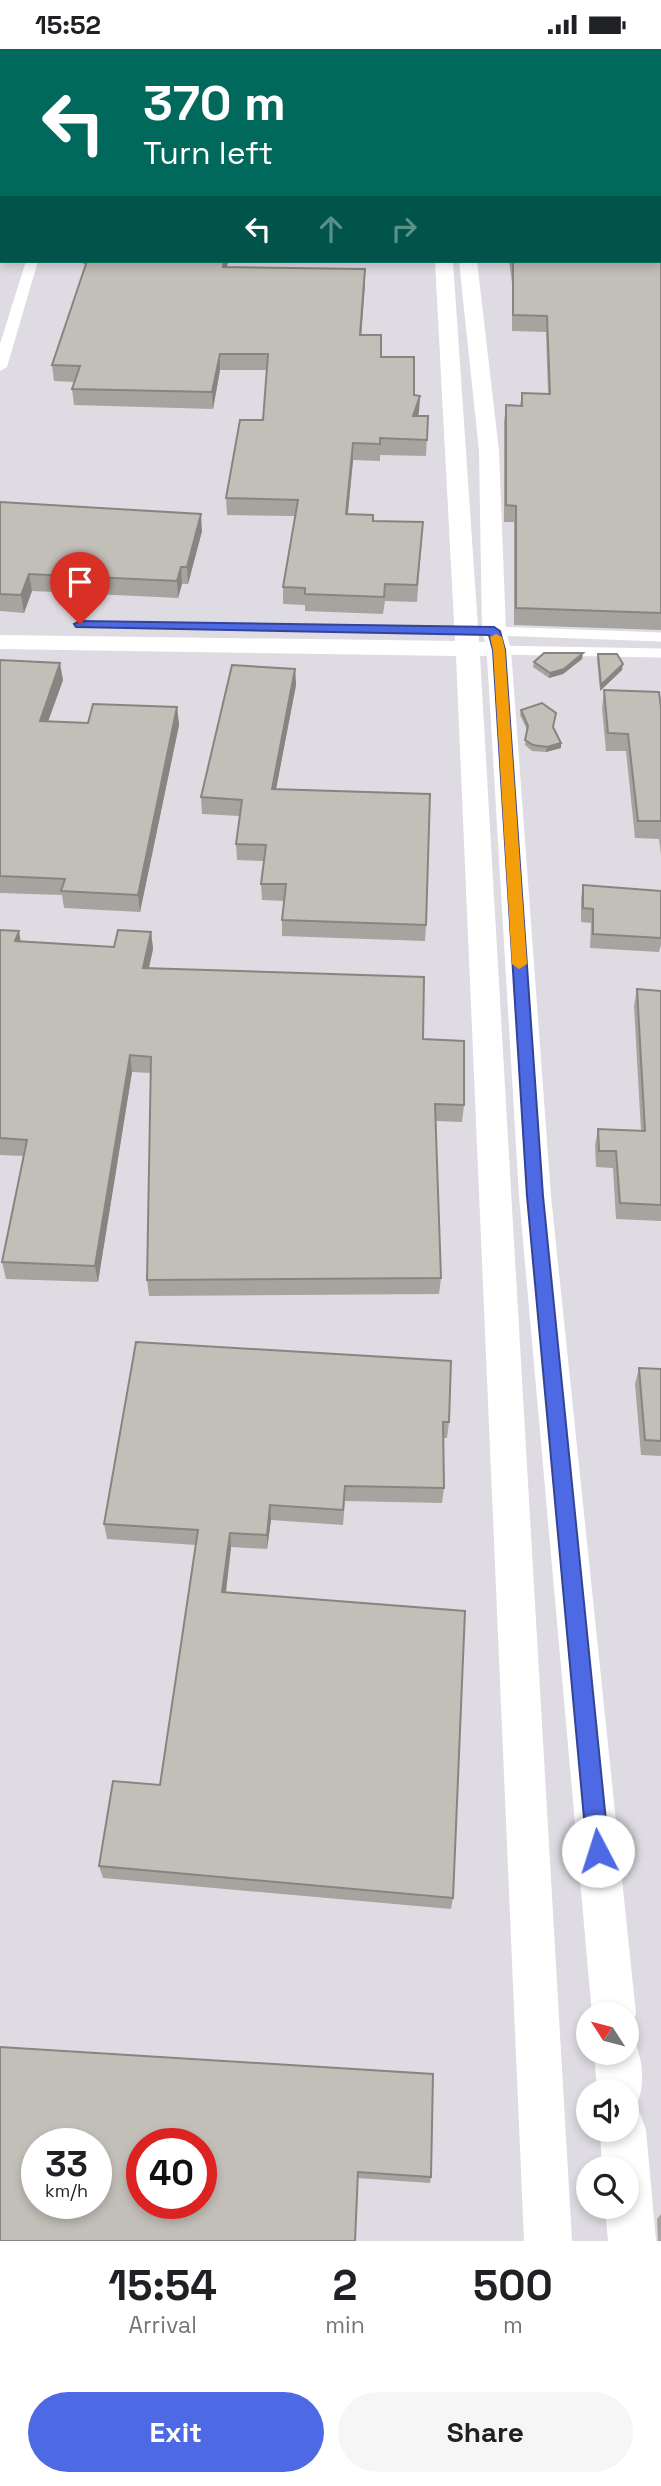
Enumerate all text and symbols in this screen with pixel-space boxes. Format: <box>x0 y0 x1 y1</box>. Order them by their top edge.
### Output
text: 15:52 <box>35 8 101 42</box>
text: 370 m <box>143 72 286 134</box>
icon: left <box>28 77 119 168</box>
text: Turn left <box>143 133 273 173</box>
icon: left <box>239 210 277 248</box>
icon: ahead <box>312 210 350 248</box>
icon: right <box>385 210 423 248</box>
pin <box>50 552 110 624</box>
icon: arrive <box>61 563 99 601</box>
position arrow <box>561 1814 635 1888</box>
north arrow <box>576 2002 639 2065</box>
map controls <box>576 2002 639 2219</box>
button: sound <box>576 2079 639 2142</box>
speed limit sign: 40 <box>126 2128 217 2219</box>
text: 33 <box>45 2142 88 2186</box>
button: search <box>576 2156 639 2219</box>
text: km/h <box>45 2179 88 2202</box>
text: 15:54 <box>108 2259 217 2312</box>
text: 2 <box>333 2259 357 2312</box>
text: 500 <box>473 2259 553 2312</box>
text: Arrival <box>128 2310 197 2340</box>
text: min <box>325 2310 365 2340</box>
text: m <box>503 2310 523 2340</box>
button: Exit <box>28 2392 324 2472</box>
button: Share <box>338 2392 633 2472</box>

